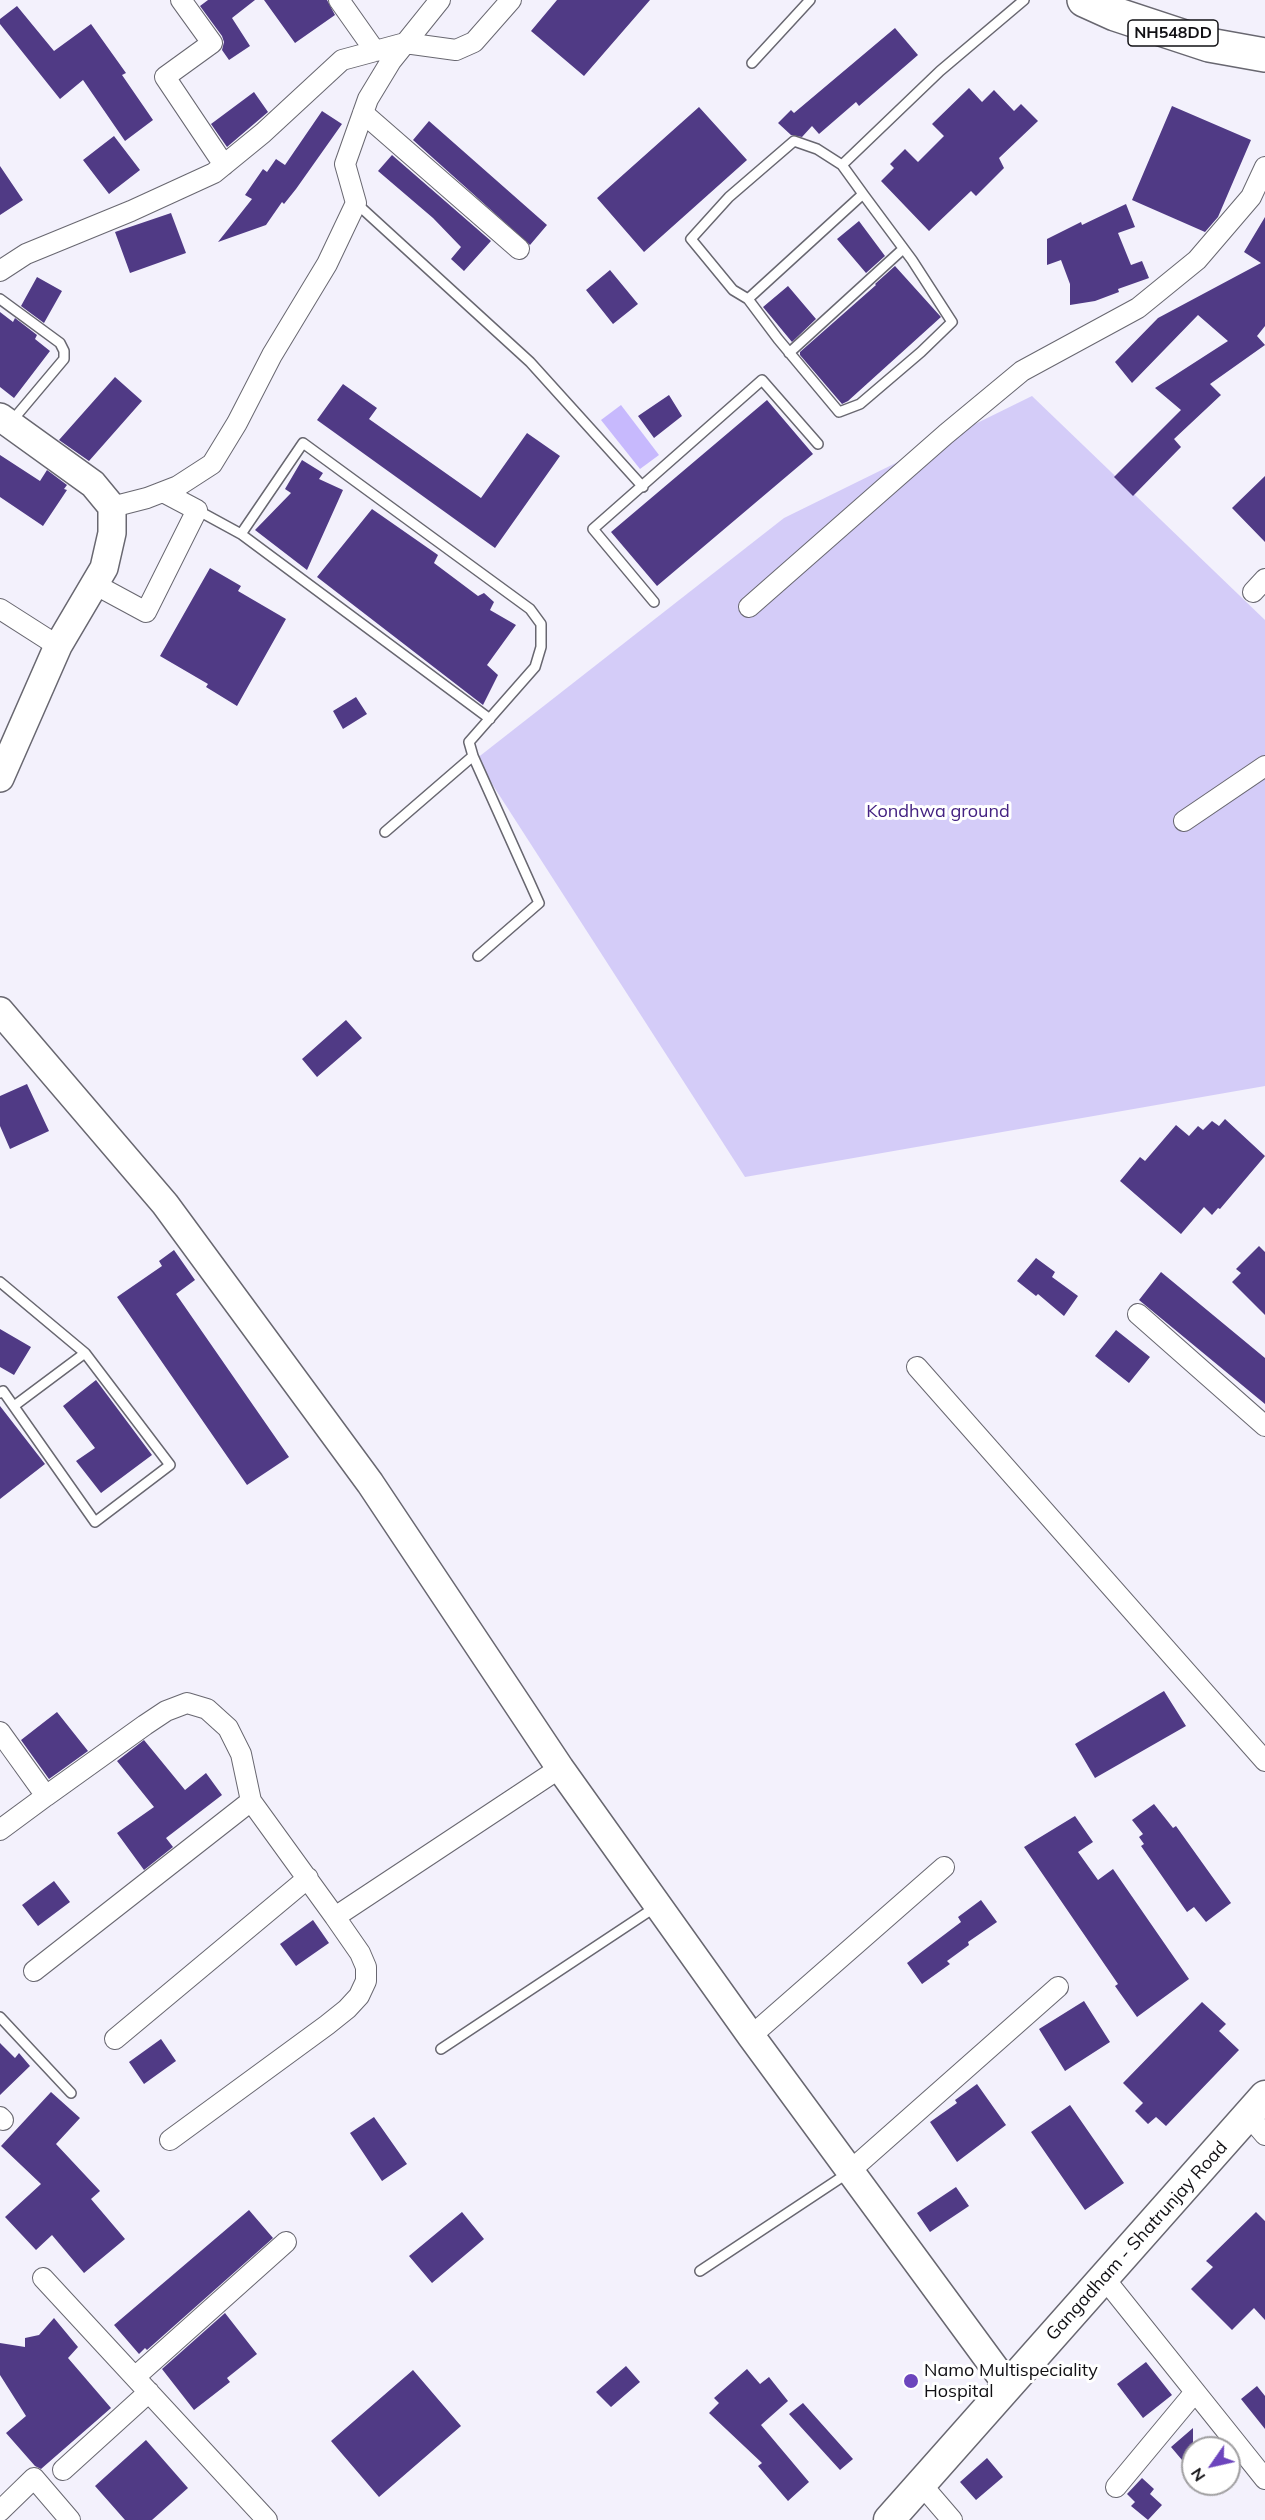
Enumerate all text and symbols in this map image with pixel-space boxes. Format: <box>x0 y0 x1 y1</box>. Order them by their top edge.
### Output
road number: NH548DD <box>1128 20 1218 46</box>
park label: Kondhwa ground <box>866 801 1010 823</box>
street label: Gangadham - Shatrunjay Road <box>1042 2137 1232 2345</box>
place label: Namo Multispeciality Hospital <box>924 2360 1098 2402</box>
marker: Namo Multispeciality Hospital <box>902 2372 920 2390</box>
north arrow <box>1181 2436 1241 2496</box>
text: N <box>1186 2464 1209 2486</box>

